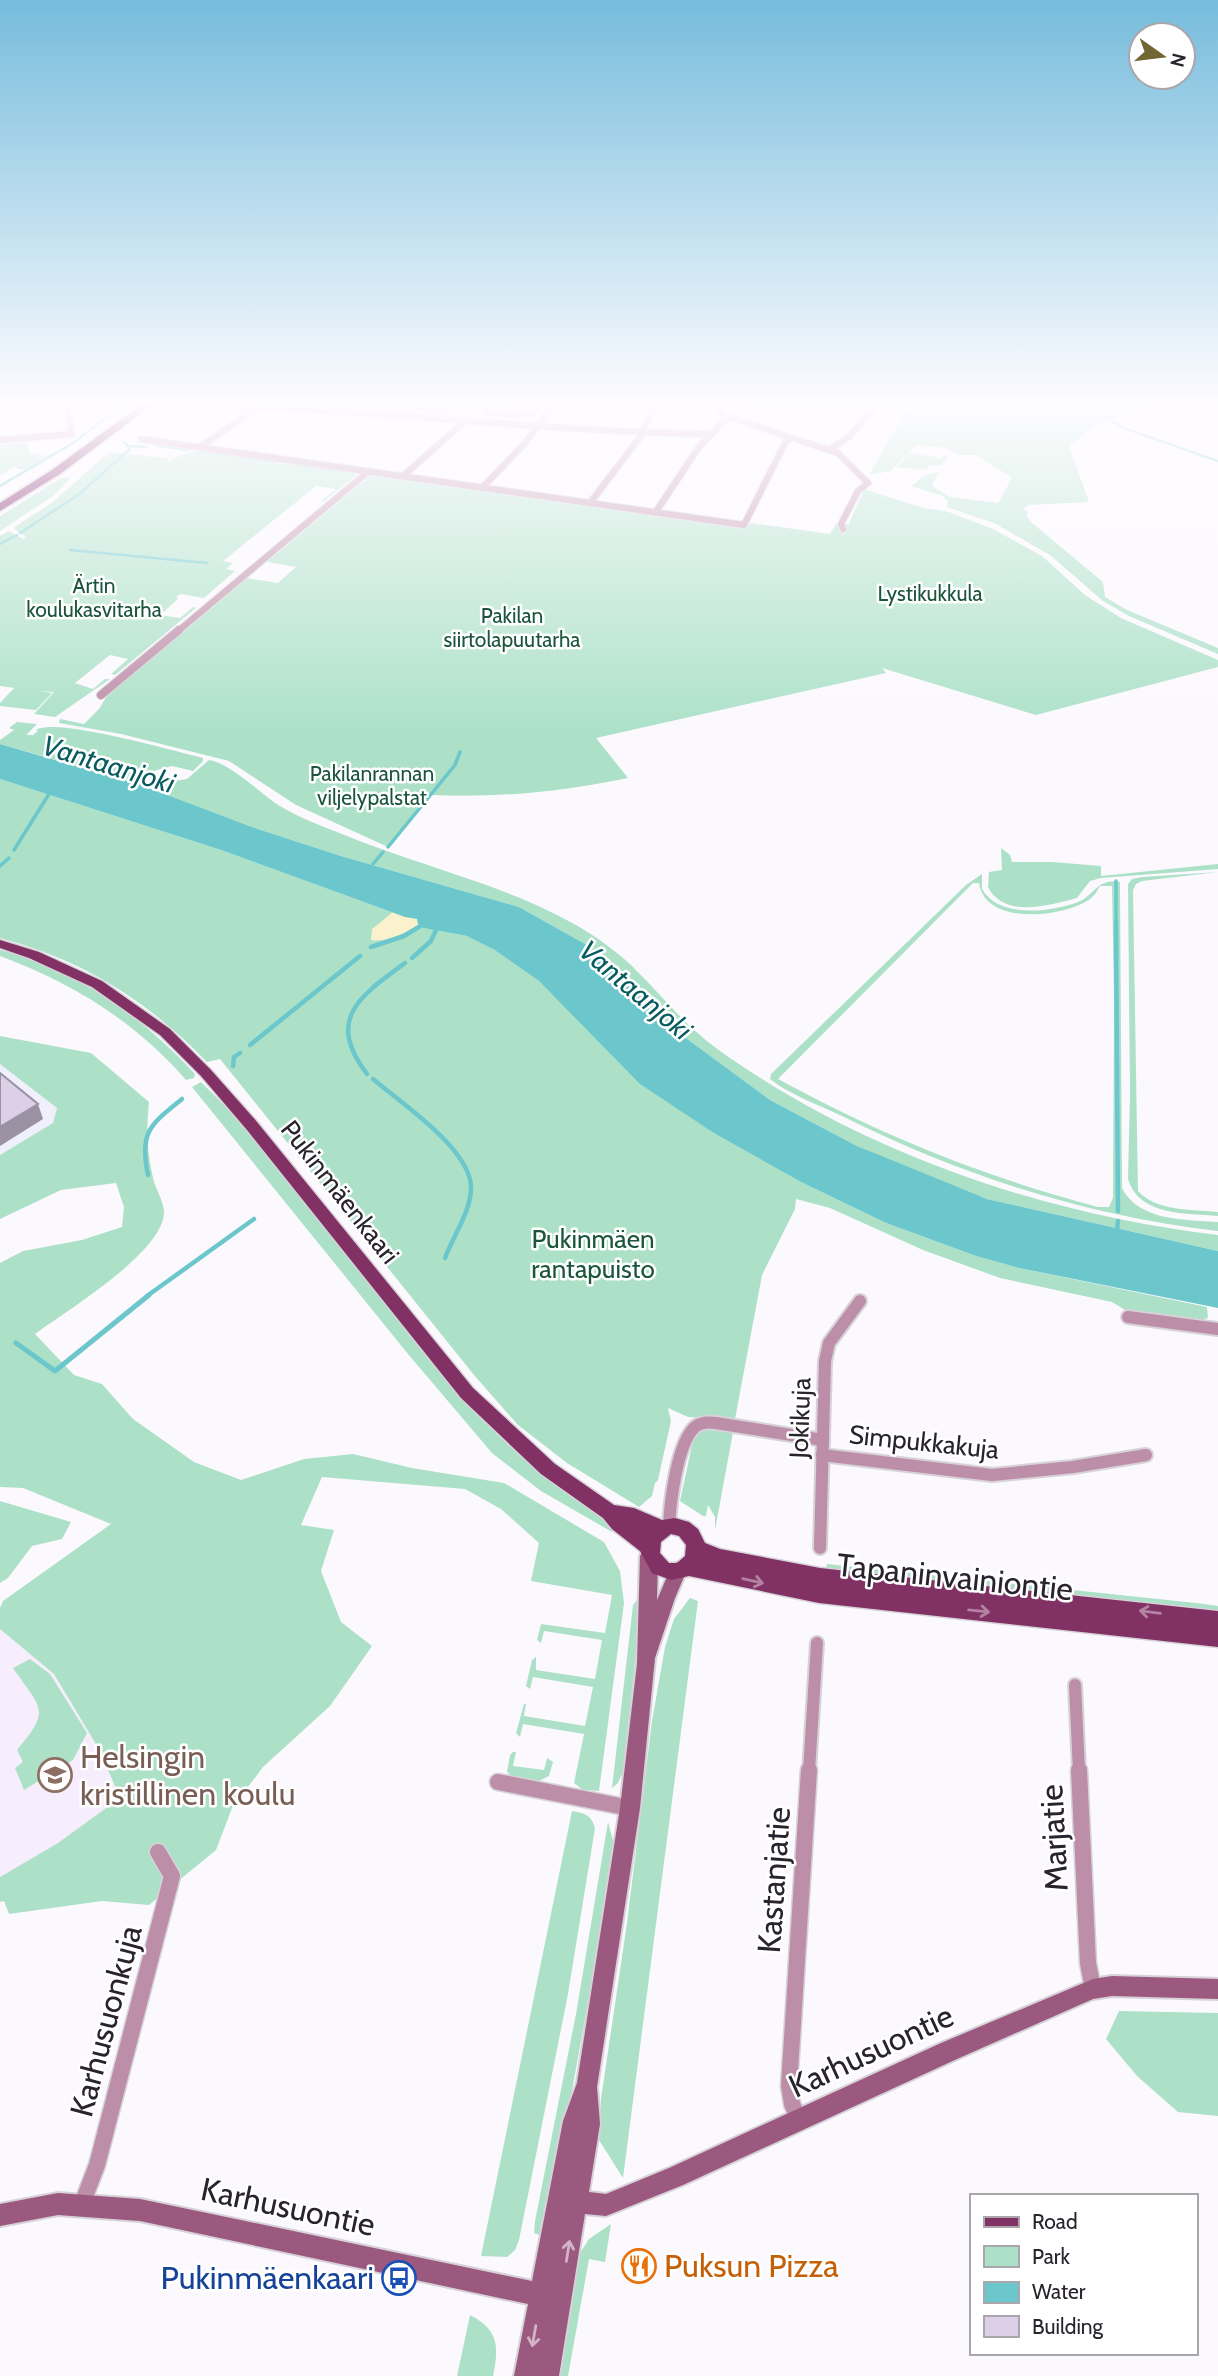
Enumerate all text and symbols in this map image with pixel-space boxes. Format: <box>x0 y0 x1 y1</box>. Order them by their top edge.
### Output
north arrow <box>1127 21 1197 91</box>
text: N <box>1165 51 1191 69</box>
park label: Ärtin koulukasvitarha <box>26 573 162 622</box>
park label: Lystikukkula <box>878 581 982 606</box>
park label: Pakilan siirtolapuutarha <box>444 603 580 652</box>
water label: Vantaanjoki <box>39 728 180 800</box>
park label: Pakilanrannan viljelypalstat <box>310 761 434 811</box>
water label: Vantaanjoki <box>573 933 700 1048</box>
street label: Pukinmäenkaari <box>274 1114 406 1270</box>
park label: Pukinmäen rantapuisto <box>531 1223 655 1285</box>
street label: Jokikuja <box>783 1376 817 1460</box>
street label: Simpukkakuja <box>848 1418 1001 1466</box>
street label: Tapaninvainiontie <box>835 1545 1075 1608</box>
one-way arrow <box>741 1575 764 1588</box>
one-way arrow <box>967 1605 989 1618</box>
one-way arrow <box>1139 1605 1162 1618</box>
place label: Helsingin kristillinen koulu <box>80 1737 296 1813</box>
school or university icon: Helsingin kristillinen koulu <box>36 1756 74 1794</box>
street label: Marjatie <box>1031 1784 1076 1892</box>
street label: Kastanjatie <box>749 1806 798 1954</box>
street label: Karhusuonkuja <box>61 1920 150 2121</box>
street label: Karhusuontie <box>782 1995 959 2106</box>
street label: Karhusuontie <box>198 2169 379 2244</box>
legend <box>970 2194 1197 2355</box>
text: Road <box>1032 2209 1078 2234</box>
one-way arrow <box>562 2241 575 2263</box>
text: Park <box>1032 2244 1070 2269</box>
place label: Puksun Pizza <box>664 2246 839 2285</box>
restaurant icon: Puksun Pizza <box>620 2247 658 2285</box>
place label: Pukinmäenkaari <box>161 2258 374 2297</box>
bus stop icon: Pukinmäenkaari <box>380 2259 418 2297</box>
text: Water <box>1032 2279 1086 2304</box>
text: Building <box>1032 2314 1104 2339</box>
one-way arrow <box>526 2324 540 2347</box>

